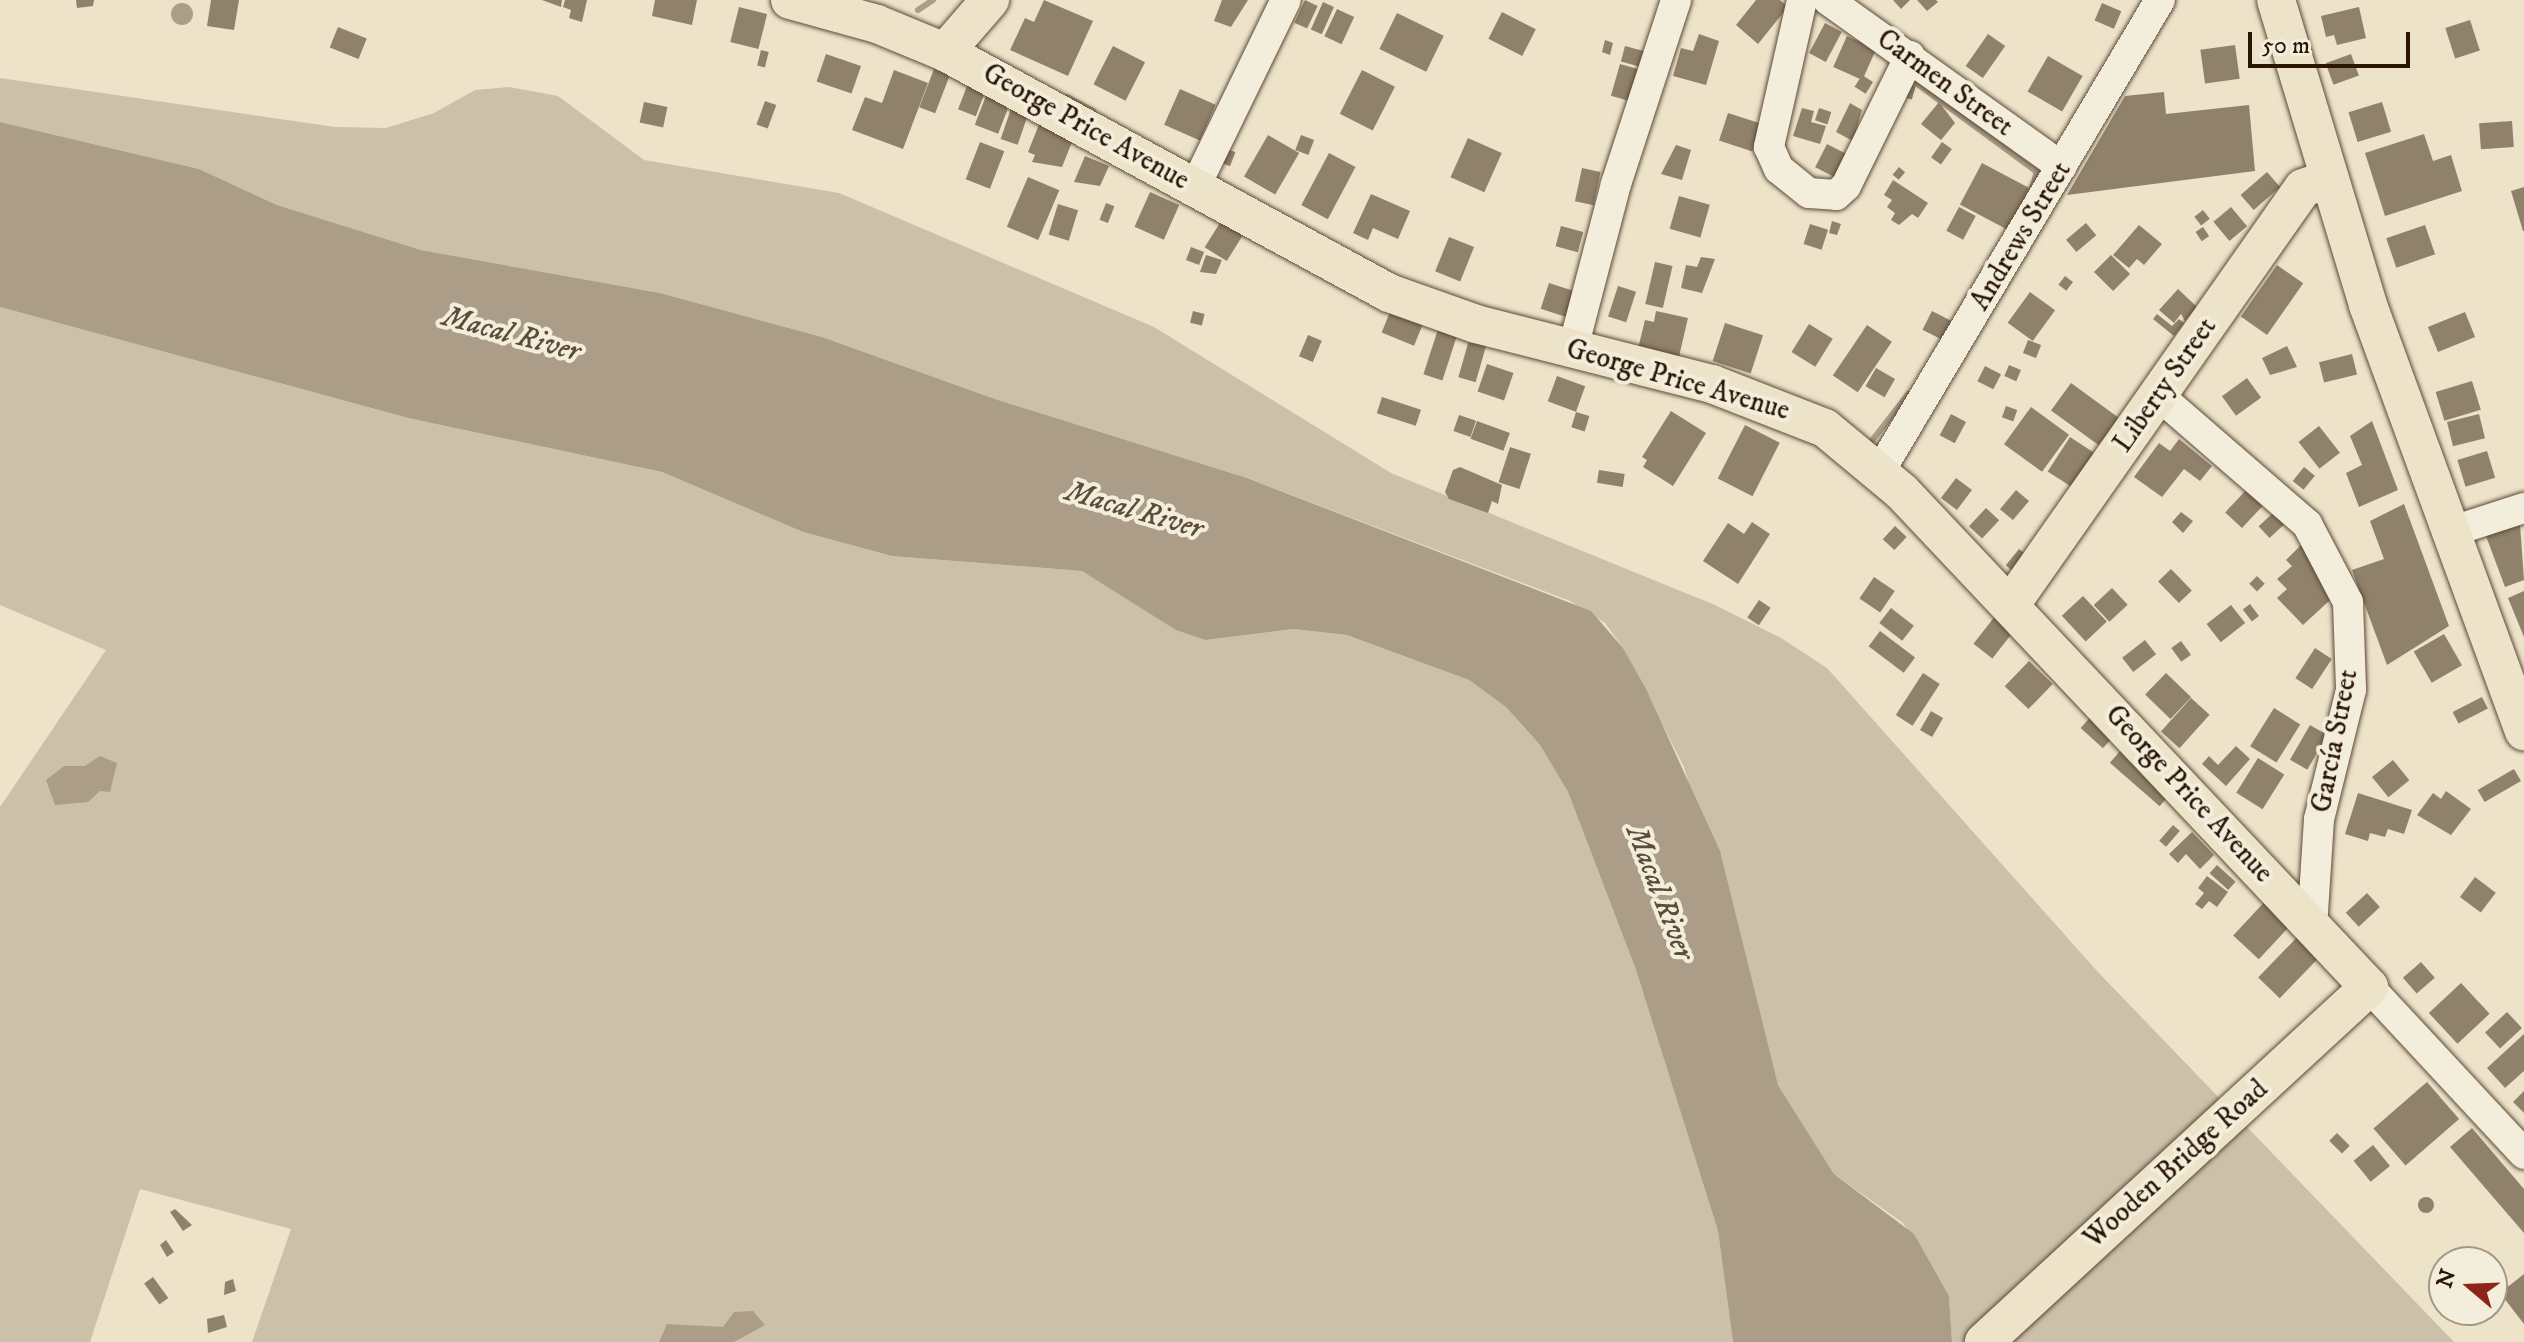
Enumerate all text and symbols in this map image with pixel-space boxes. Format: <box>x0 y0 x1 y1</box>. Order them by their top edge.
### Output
scale bar <box>2252 16 2414 66</box>
street label: Carmen Street <box>1870 22 2020 144</box>
text: 50 m <box>2262 31 2310 61</box>
street label: George Price Avenue <box>977 56 1195 198</box>
street label: Andrews Street <box>1963 155 2079 317</box>
water label: Macal River <box>438 299 584 371</box>
street label: Liberty Street <box>2106 311 2224 459</box>
street label: George Price Avenue <box>1563 332 1793 428</box>
water label: Macal River <box>1061 474 1207 548</box>
street label: García Street <box>2305 667 2365 815</box>
street label: George Price Avenue <box>2098 698 2280 890</box>
water label: Macal River <box>1617 821 1701 965</box>
street label: Wooden Bridge Road <box>2077 1073 2275 1255</box>
north arrow <box>2428 1246 2508 1326</box>
text: N <box>2431 1266 2462 1292</box>

